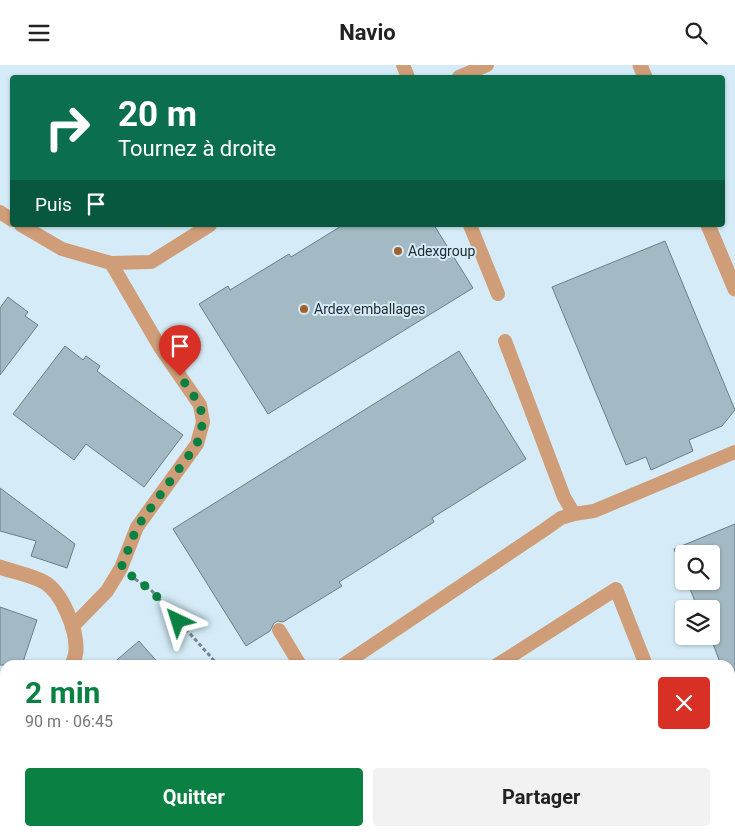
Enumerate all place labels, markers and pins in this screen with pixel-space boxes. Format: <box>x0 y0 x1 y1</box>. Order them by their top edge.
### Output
place label: Adexgroup <box>408 243 475 259</box>
marker: Adexgroup <box>392 245 404 257</box>
place label: Ardex emballages <box>314 301 426 317</box>
marker: Ardex emballages <box>298 303 310 315</box>
pin <box>159 325 201 376</box>

